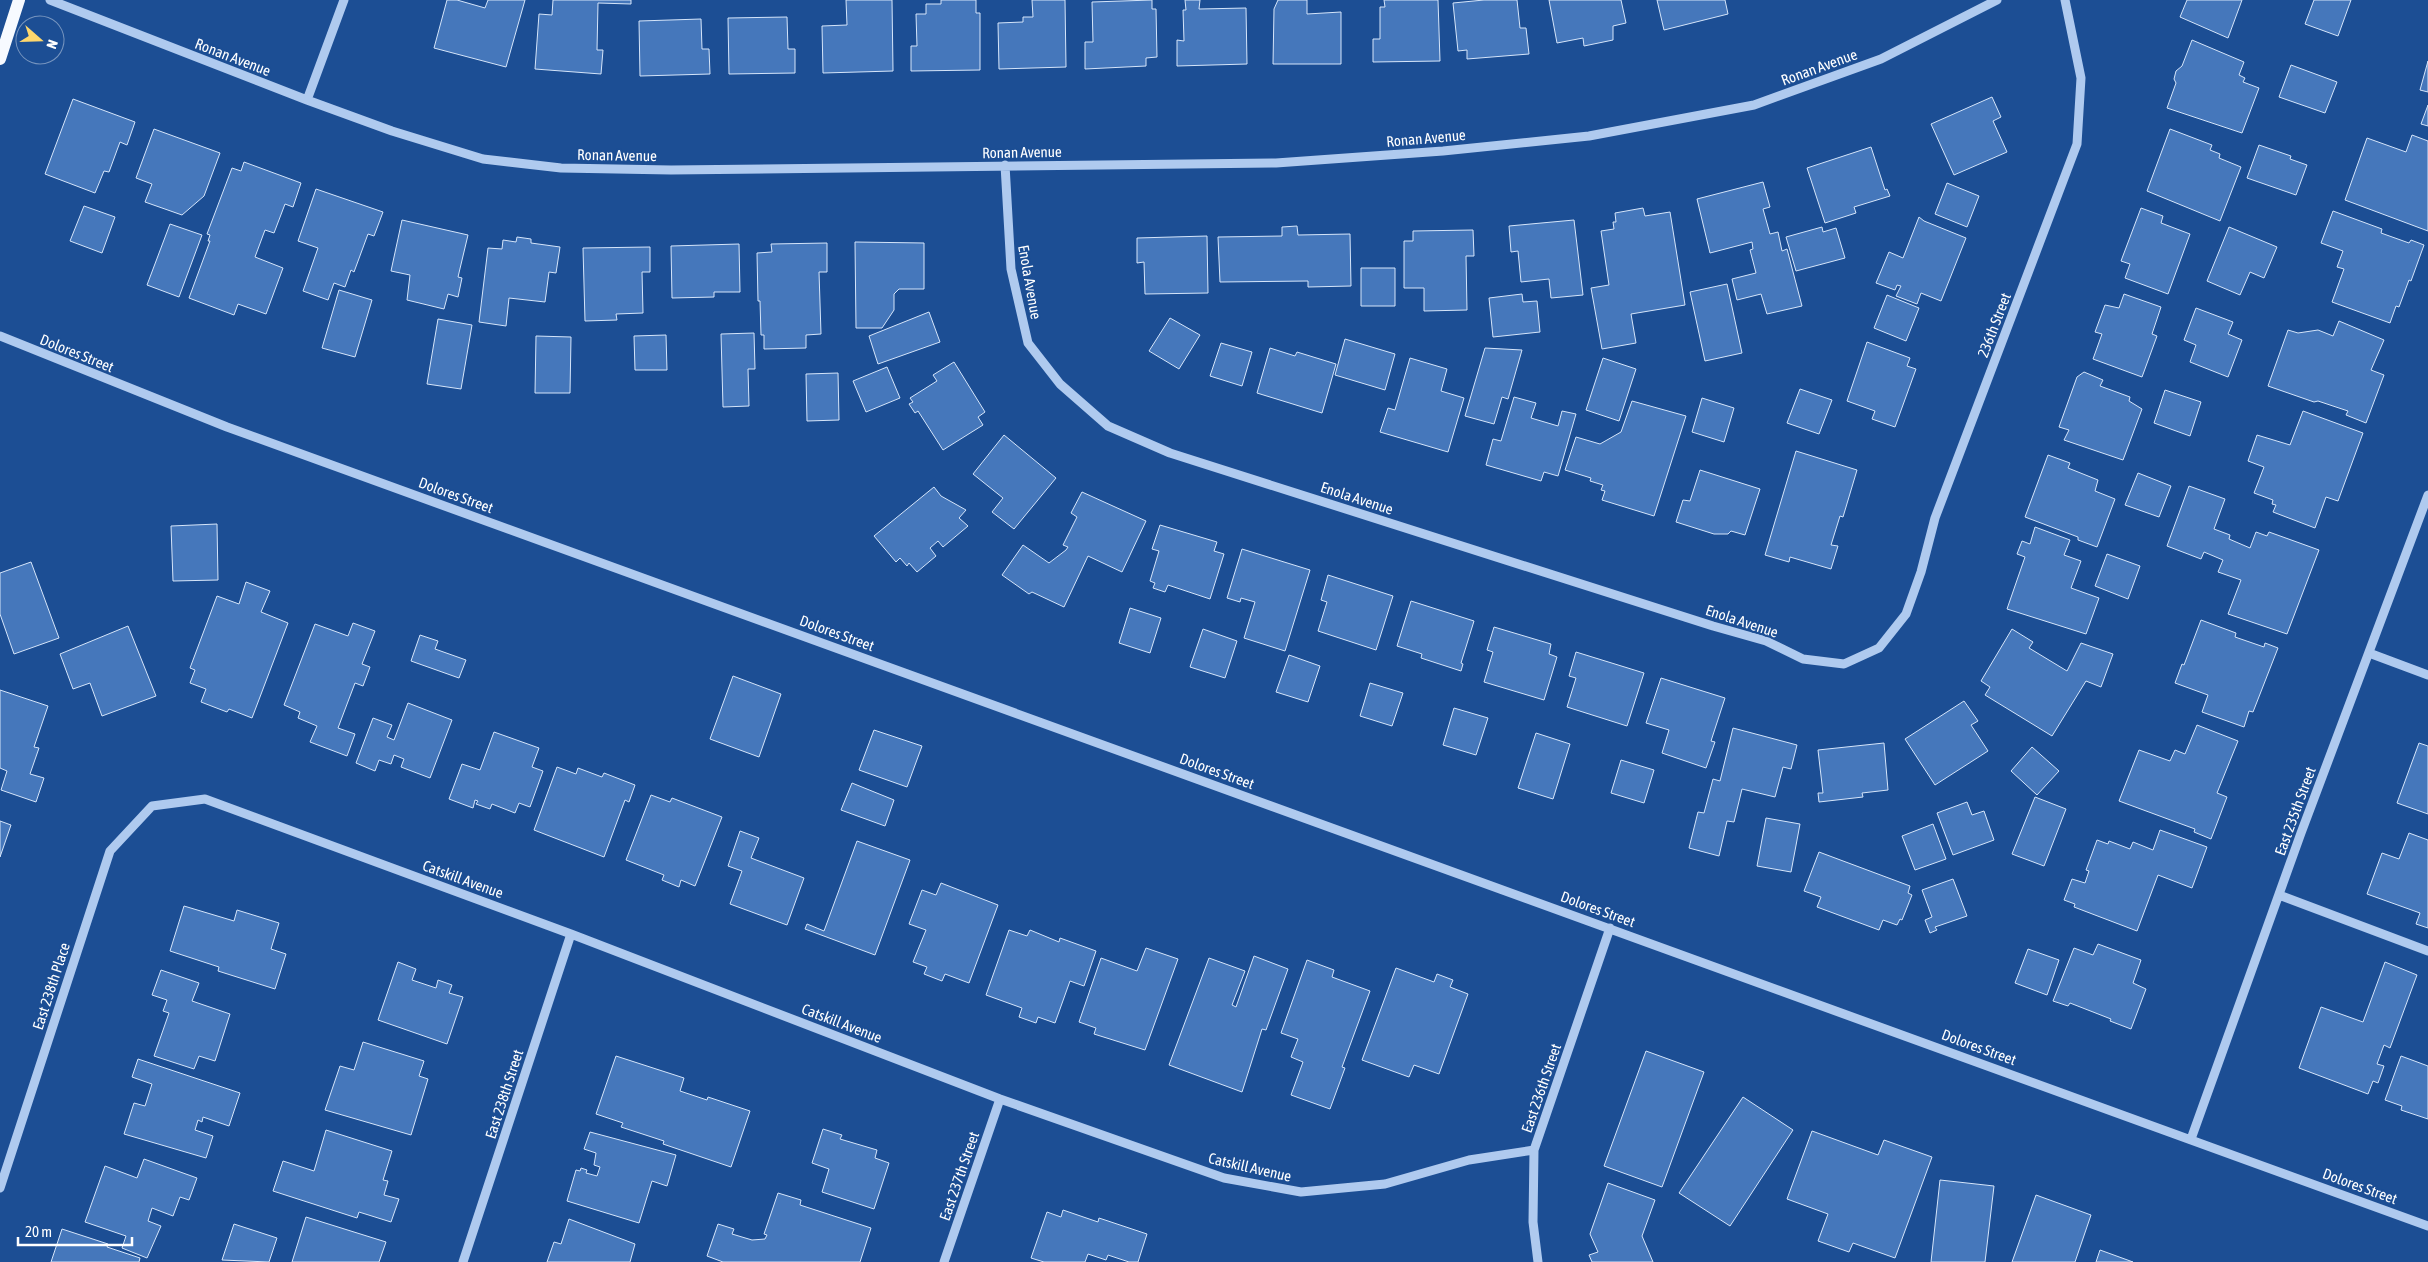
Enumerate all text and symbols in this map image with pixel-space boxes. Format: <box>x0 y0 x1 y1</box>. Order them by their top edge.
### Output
north arrow <box>15 15 65 65</box>
street label: Ronan Avenue <box>193 35 273 79</box>
text: N <box>43 38 61 51</box>
street label: Ronan Avenue <box>1779 45 1860 89</box>
street label: Ronan Avenue <box>1386 126 1467 150</box>
street label: Ronan Avenue <box>982 143 1062 161</box>
street label: Ronan Avenue <box>577 146 657 164</box>
street label: Enola Avenue <box>1015 243 1045 321</box>
street label: 236th Street <box>1974 290 2014 360</box>
street label: Dolores Street <box>38 331 116 375</box>
street label: Dolores Street <box>417 474 495 516</box>
street label: Enola Avenue <box>1319 478 1396 518</box>
street label: Enola Avenue <box>1704 601 1781 641</box>
street label: Dolores Street <box>798 612 876 654</box>
street label: Dolores Street <box>1178 750 1256 792</box>
street label: East 235th Street <box>2271 765 2319 857</box>
street label: Catskill Avenue <box>420 857 506 901</box>
street label: Dolores Street <box>1559 888 1637 930</box>
street label: East 238th Place <box>29 940 73 1032</box>
street label: Catskill Avenue <box>800 1000 885 1046</box>
street label: Dolores Street <box>1940 1026 2018 1068</box>
street label: East 236th Street <box>1518 1041 1564 1135</box>
street label: East 238th Street <box>482 1047 526 1141</box>
street label: East 237th Street <box>936 1129 982 1223</box>
street label: Catskill Avenue <box>1207 1149 1293 1185</box>
street label: Dolores Street <box>2321 1165 2399 1207</box>
scale bar <box>18 1214 131 1246</box>
text: 20 m <box>25 1223 52 1240</box>

